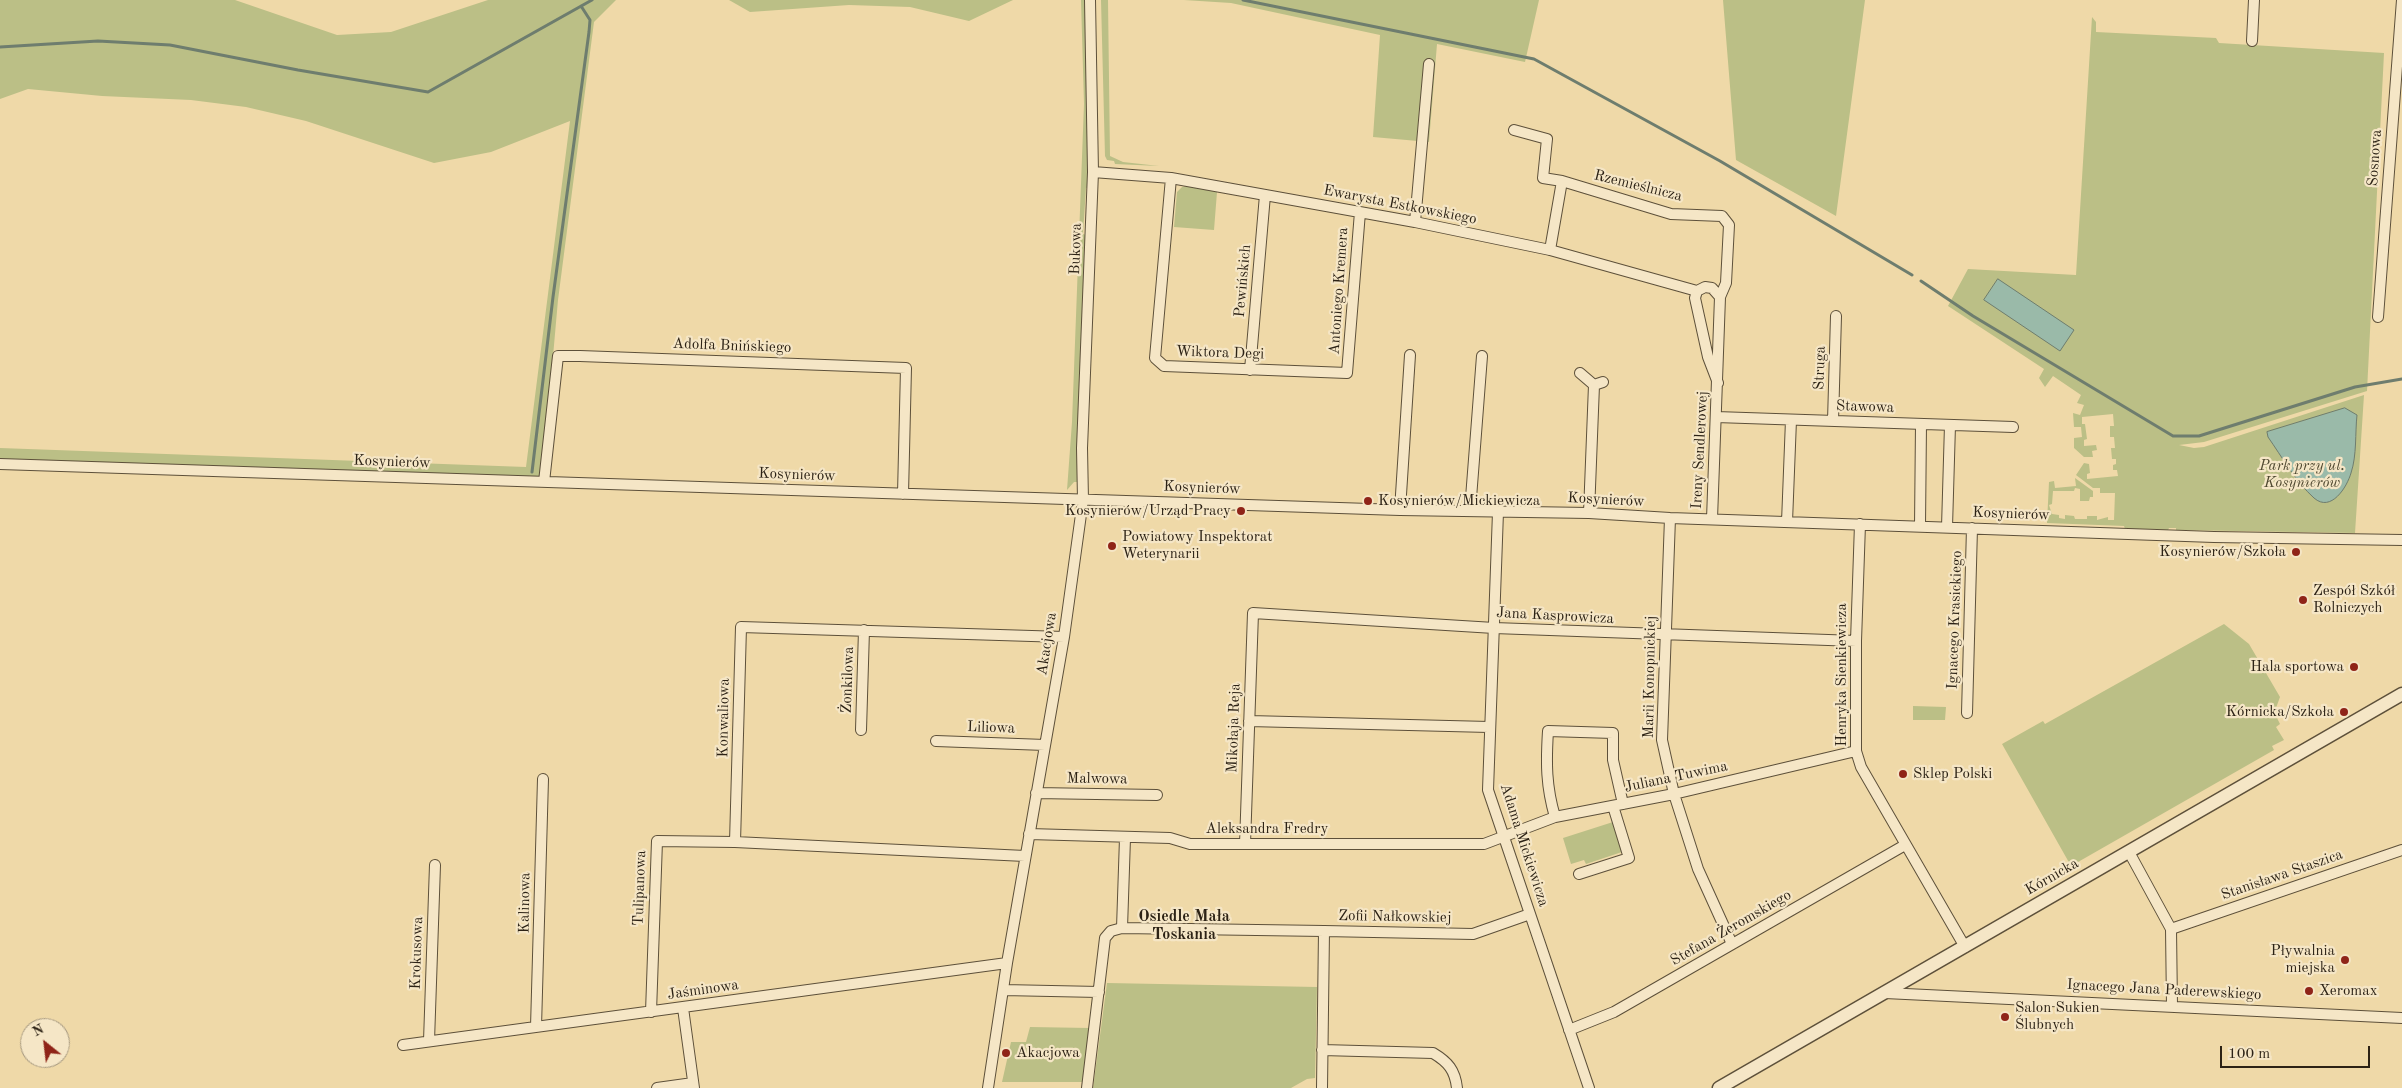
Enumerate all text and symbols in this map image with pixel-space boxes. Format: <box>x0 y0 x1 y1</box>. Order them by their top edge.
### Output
street label: Sosnowa <box>2364 129 2386 187</box>
street label: Rzemieślnicza <box>1592 166 1684 206</box>
street label: Ewarysta Estkowskiego <box>1322 181 1478 229</box>
street label: Bukowa <box>1066 223 1086 275</box>
street label: Antoniego Kremera <box>1326 227 1352 355</box>
street label: Pewińskich <box>1231 244 1255 318</box>
street label: Adolfa Bnińskiego <box>672 335 792 357</box>
street label: Wiktora Degi <box>1176 342 1264 364</box>
street label: Struga <box>1810 346 1830 390</box>
street label: Ireny Sendlerowej <box>1688 390 1712 510</box>
street label: Stawowa <box>1836 397 1894 417</box>
street label: Kosynierów <box>353 452 431 472</box>
park label: Park przy ul. Kosynierów <box>2259 457 2345 492</box>
street label: Kosynierów <box>758 465 836 485</box>
street label: Kosynierów <box>1163 478 1241 498</box>
street label: Kosynierów <box>1567 489 1645 511</box>
place label: Kosynierów/Mickiewicza <box>1378 492 1540 510</box>
marker: Kosynierów/Mickiewicza <box>1362 495 1374 507</box>
place label: Kosynierów/Urząd Pracy <box>1065 502 1231 520</box>
street label: Kosynierów <box>1972 504 2050 524</box>
marker: Kosynierów/Urząd Pracy <box>1235 505 1247 517</box>
place label: Powiatowy Inspektorat Weterynarii <box>1122 528 1272 563</box>
marker: Powiatowy Inspektorat Weterynarii <box>1106 540 1118 552</box>
place label: Kosynierów/Szkoła <box>2159 543 2286 561</box>
marker: Kosynierów/Szkoła <box>2290 546 2302 558</box>
street label: Ignacego Krasickiego <box>1944 550 1966 690</box>
place label: Zespół Szkół Rolniczych <box>2313 582 2395 617</box>
marker: Zespół Szkół Rolniczych <box>2297 594 2309 606</box>
street label: Henryka Sienkiewicza <box>1833 603 1851 747</box>
street label: Jana Kasprowicza <box>1496 604 1614 628</box>
street label: Akacjowa <box>1033 611 1061 677</box>
street label: Marii Konopnickiej <box>1640 615 1660 739</box>
street label: Żonkilowa <box>838 646 858 714</box>
place label: Hala sportowa <box>2250 658 2344 676</box>
marker: Hala sportowa <box>2348 661 2360 673</box>
street label: Konwaliowa <box>714 678 734 758</box>
street label: Mikołaja Reja <box>1223 683 1245 773</box>
place label: Kórnicka/Szkoła <box>2226 703 2334 721</box>
marker: Kórnicka/Szkoła <box>2338 706 2350 718</box>
street label: Liliowa <box>967 718 1015 738</box>
street label: Juliana Tuwima <box>1623 757 1729 797</box>
place label: Sklep Polski <box>1913 765 1992 783</box>
marker: Sklep Polski <box>1897 768 1909 780</box>
street label: Malwowa <box>1066 769 1128 789</box>
street label: Adama Mickiewicza <box>1496 781 1552 909</box>
street label: Aleksandra Fredry <box>1206 820 1328 838</box>
street label: Stanisława Staszica <box>2219 846 2345 904</box>
street label: Tulipanowa <box>630 850 650 926</box>
street label: Kórnicka <box>2022 854 2082 900</box>
street label: Kalinowa <box>515 872 535 934</box>
street label: Stefana Żeromskiego <box>1667 886 1795 970</box>
district label: Osiedle Mała Toskania <box>1138 907 1230 945</box>
street label: Zofii Nałkowskiej <box>1338 907 1452 927</box>
street label: Krokusowa <box>407 916 427 990</box>
place label: Pływalnia miejska <box>2271 942 2335 977</box>
marker: Pływalnia miejska <box>2339 954 2351 966</box>
street label: Jaśminowa <box>666 976 740 1004</box>
street label: Ignacego Jana Paderewskiego <box>2066 976 2262 1004</box>
place label: Xeromax <box>2319 982 2377 1000</box>
marker: Xeromax <box>2303 985 2315 997</box>
place label: Salon Sukien Ślubnych <box>2015 999 2100 1034</box>
marker: Salon Sukien Ślubnych <box>1999 1011 2011 1023</box>
north arrow <box>20 1018 70 1068</box>
text: N <box>30 1022 46 1039</box>
scale bar <box>2222 1036 2372 1068</box>
place label: Akacjowa <box>1016 1044 1080 1062</box>
marker: Akacjowa <box>1000 1047 1012 1059</box>
text: 100 m <box>2228 1047 2270 1062</box>

